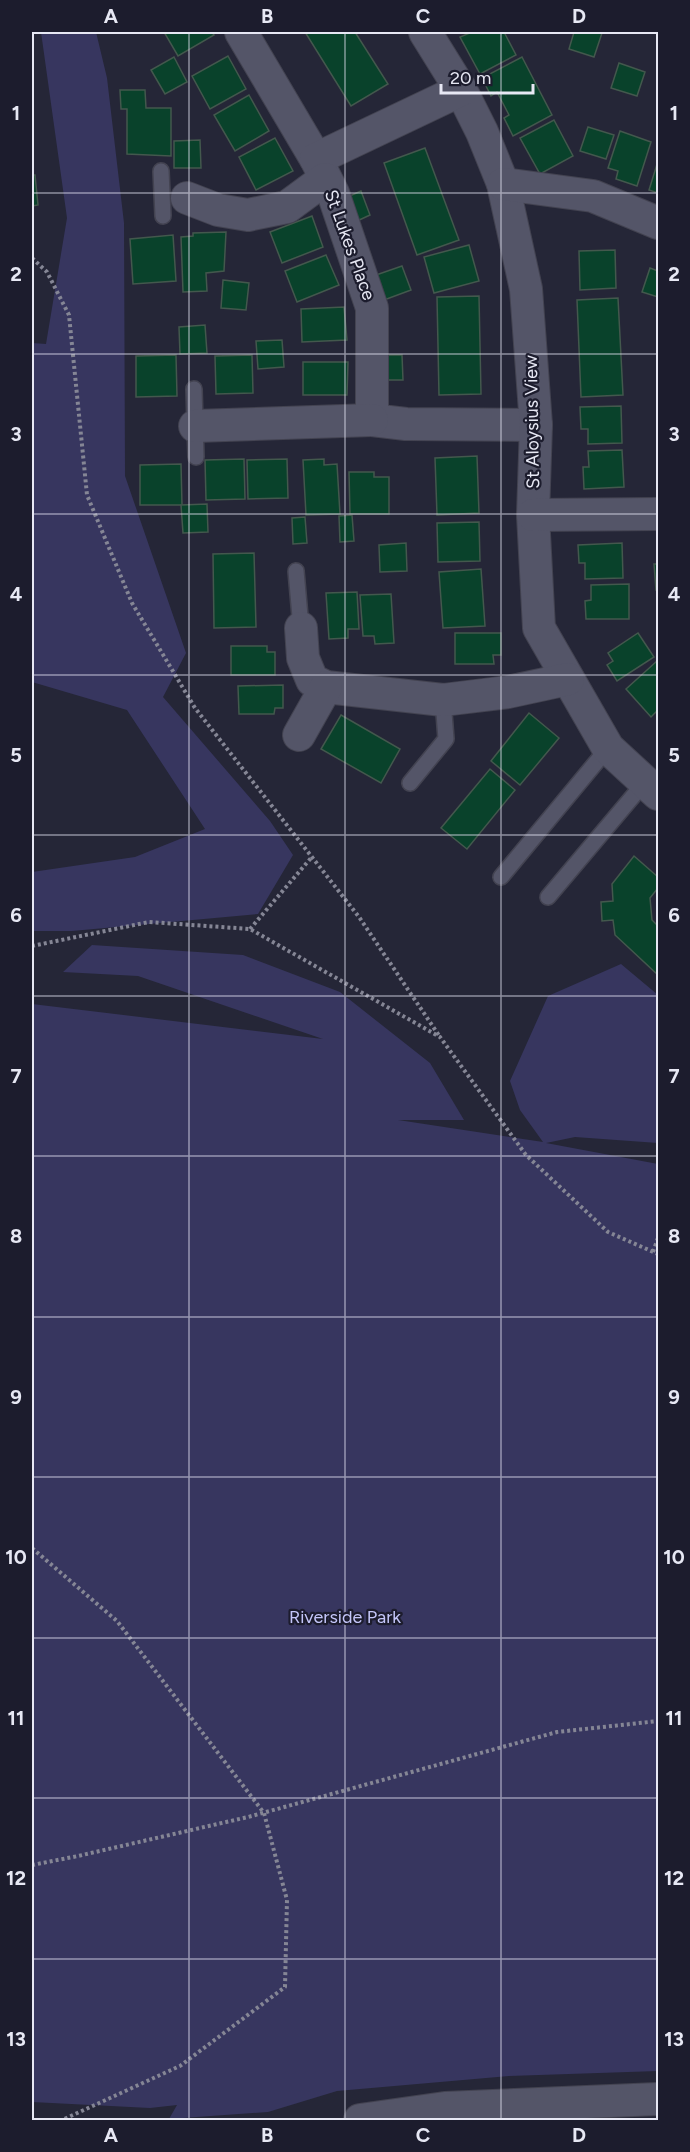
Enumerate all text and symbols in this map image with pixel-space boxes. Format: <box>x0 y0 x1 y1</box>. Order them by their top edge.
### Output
text: A <box>104 4 119 28</box>
text: B <box>261 4 273 28</box>
text: C <box>416 4 430 28</box>
text: D <box>572 4 586 28</box>
scale bar <box>441 57 532 95</box>
text: 20 m <box>450 67 491 89</box>
text: 1 <box>12 101 20 125</box>
text: 1 <box>670 101 678 125</box>
street label: St Lukes Place <box>320 187 380 303</box>
text: 2 <box>10 262 22 286</box>
text: 2 <box>668 262 680 286</box>
street label: St Aloysius View <box>520 355 544 489</box>
text: 3 <box>10 422 22 446</box>
text: 3 <box>668 422 680 446</box>
text: 4 <box>10 582 23 606</box>
text: 4 <box>668 582 681 606</box>
text: 5 <box>10 743 22 767</box>
text: 5 <box>668 743 680 767</box>
text: 6 <box>10 903 22 927</box>
text: 6 <box>668 903 680 927</box>
text: 7 <box>10 1064 22 1088</box>
text: 7 <box>668 1064 680 1088</box>
text: 8 <box>10 1224 22 1248</box>
text: 8 <box>668 1224 680 1248</box>
text: 9 <box>10 1385 22 1409</box>
text: 9 <box>668 1385 680 1409</box>
text: 10 <box>5 1545 27 1569</box>
text: 10 <box>663 1545 685 1569</box>
park label: Riverside Park <box>289 1606 401 1628</box>
text: 11 <box>8 1706 24 1730</box>
text: 11 <box>666 1706 682 1730</box>
text: 12 <box>6 1866 26 1890</box>
text: 12 <box>664 1866 684 1890</box>
text: 13 <box>6 2027 26 2051</box>
text: 13 <box>664 2027 684 2051</box>
text: A <box>104 2123 119 2147</box>
text: B <box>261 2123 273 2147</box>
text: C <box>416 2123 430 2147</box>
text: D <box>572 2123 586 2147</box>

